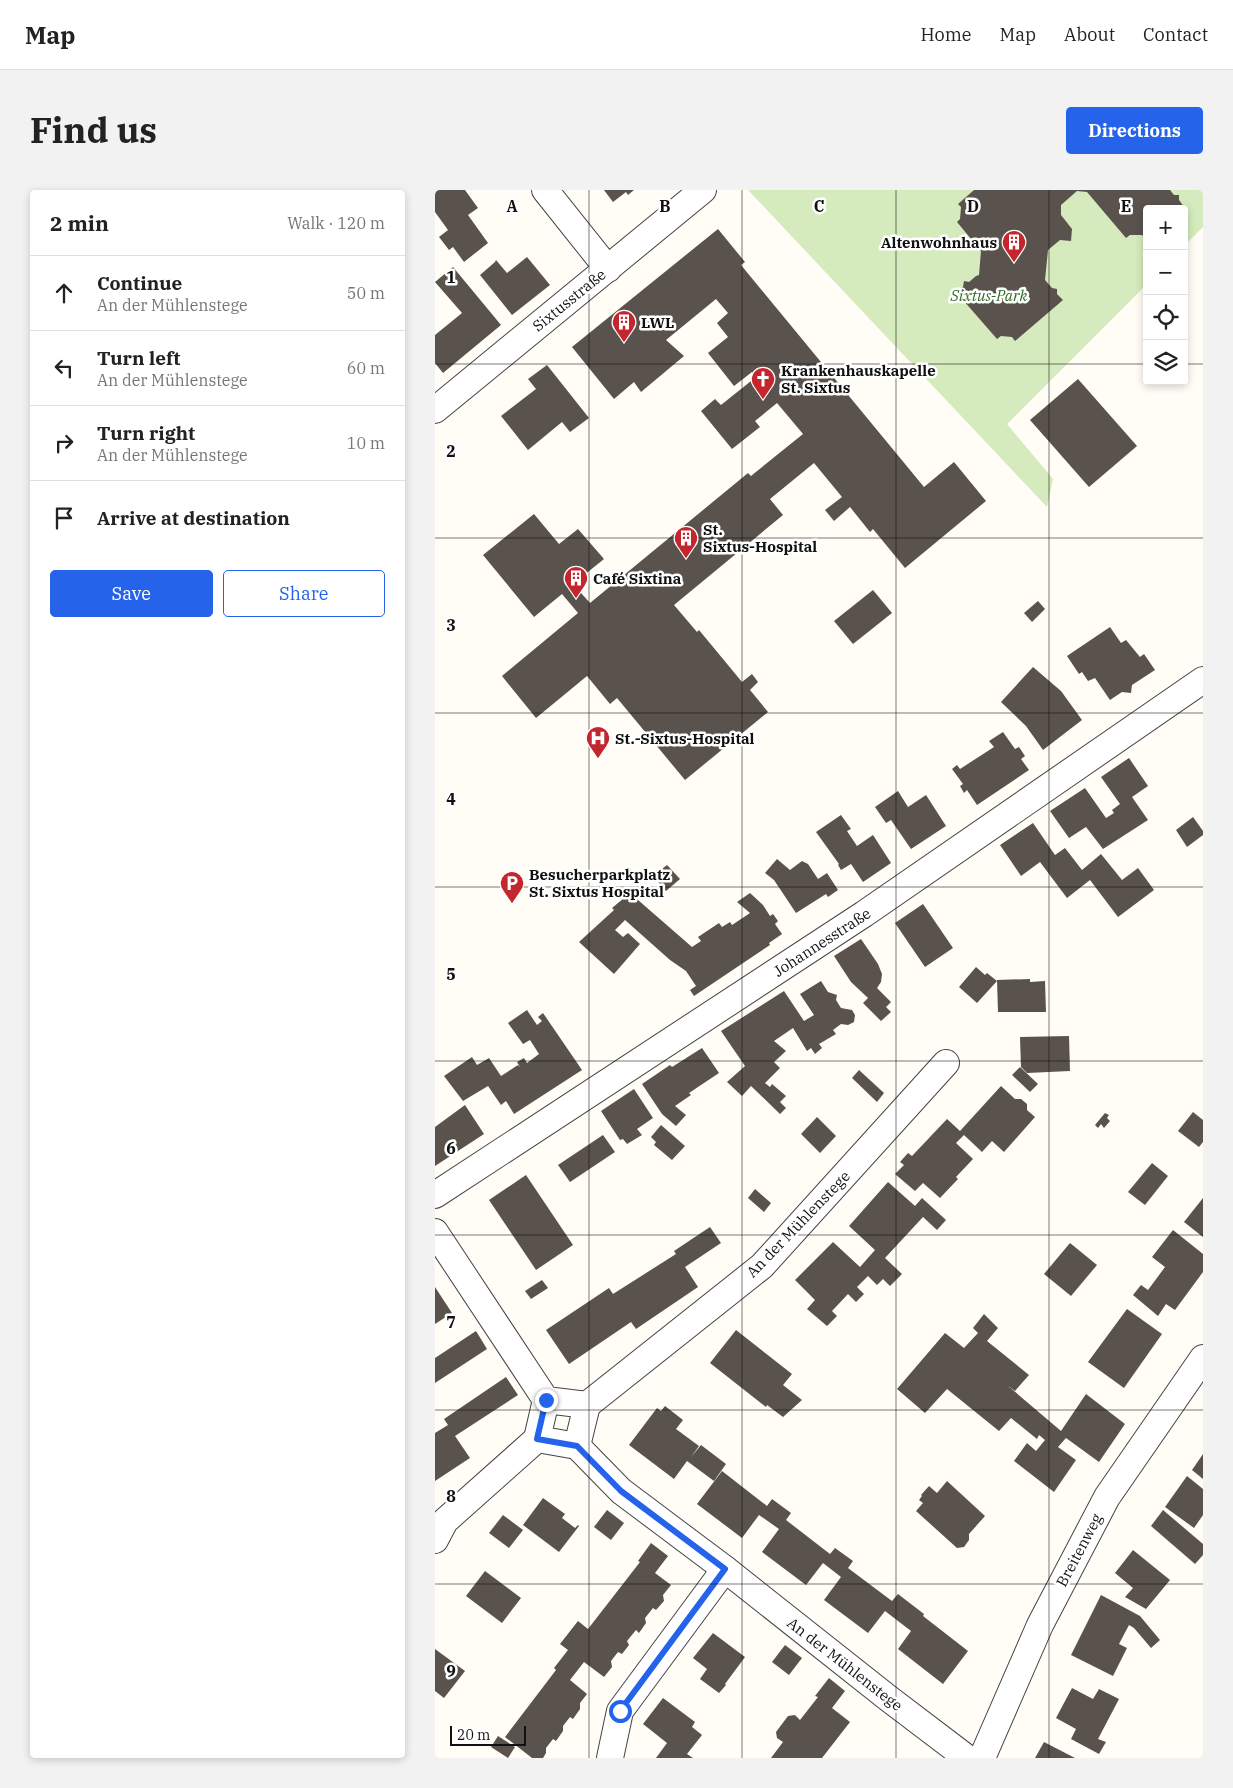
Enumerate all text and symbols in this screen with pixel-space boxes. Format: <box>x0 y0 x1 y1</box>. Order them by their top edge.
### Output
text: Map <box>25 19 75 51</box>
text: Home <box>920 23 972 46</box>
text: Map <box>1000 23 1036 46</box>
text: About <box>1064 23 1115 46</box>
text: Contact <box>1143 23 1208 46</box>
text: Find us <box>30 107 157 153</box>
button: Directions <box>1066 107 1203 154</box>
text: A <box>506 196 518 216</box>
text: B <box>659 196 671 216</box>
text: C <box>814 196 824 216</box>
text: D <box>967 196 979 216</box>
text: E <box>1121 196 1131 216</box>
map controls <box>1143 205 1188 385</box>
button: + <box>1143 205 1188 250</box>
text: 2 min <box>50 209 109 237</box>
text: Walk · 120 m <box>287 213 385 233</box>
building icon: Altenwohnhaus <box>1001 229 1027 263</box>
place label: Altenwohnhaus <box>881 233 997 252</box>
button: − <box>1143 250 1188 295</box>
street label: Sixtusstraße <box>529 265 609 335</box>
text: 1 <box>446 267 456 287</box>
text: Continue <box>97 271 182 295</box>
icon: ahead <box>50 279 78 307</box>
text: 50 m <box>347 283 385 303</box>
park label: Sixtus-Park <box>950 286 1028 305</box>
text: An der Mühlenstege <box>97 295 248 315</box>
button: locate <box>1143 295 1188 340</box>
building icon: LWL <box>611 309 637 343</box>
place label: LWL <box>641 313 674 332</box>
button: layers <box>1143 340 1188 385</box>
text: Turn left <box>97 346 180 370</box>
icon: left <box>50 354 78 382</box>
text: 60 m <box>347 358 385 378</box>
place label: Krankenhauskapelle St. Sixtus <box>781 361 936 397</box>
church icon: Krankenhauskapelle St. Sixtus <box>750 366 776 400</box>
text: An der Mühlenstege <box>97 370 248 390</box>
text: Turn right <box>97 421 195 445</box>
icon: right <box>50 429 78 457</box>
text: 10 m <box>347 433 385 453</box>
text: 2 <box>446 441 456 461</box>
text: An der Mühlenstege <box>97 445 248 465</box>
icon: arrive <box>50 504 78 532</box>
text: Arrive at destination <box>97 506 290 530</box>
place label: St. Sixtus-Hospital <box>703 520 817 556</box>
building icon: St. Sixtus-Hospital <box>673 525 699 559</box>
building icon: Café Sixtina <box>563 565 589 599</box>
place label: Café Sixtina <box>593 569 682 588</box>
button: Save <box>50 570 213 617</box>
button: Share <box>223 570 385 617</box>
text: 3 <box>446 615 456 635</box>
hospital icon: St.-Sixtus-Hospital <box>585 725 611 759</box>
place label: St.-Sixtus-Hospital <box>615 729 755 748</box>
text: 4 <box>446 789 456 809</box>
place label: Besucherparkplatz St. Sixtus Hospital <box>529 865 671 901</box>
parking icon: Besucherparkplatz St. Sixtus Hospital <box>499 870 525 904</box>
street label: Johannesstraße <box>770 903 874 981</box>
text: 5 <box>446 964 456 984</box>
text: 6 <box>446 1138 456 1158</box>
street label: An der Mühlenstege <box>742 1167 854 1281</box>
text: 7 <box>446 1312 456 1332</box>
route end <box>535 1389 558 1412</box>
text: 8 <box>446 1486 456 1506</box>
street label: Breitenweg <box>1052 1510 1106 1590</box>
street label: An der Mühlenstege <box>784 1613 906 1715</box>
text: 9 <box>446 1661 456 1681</box>
route start <box>609 1700 632 1723</box>
scale bar <box>450 1723 526 1746</box>
text: 20 m <box>457 1726 490 1744</box>

